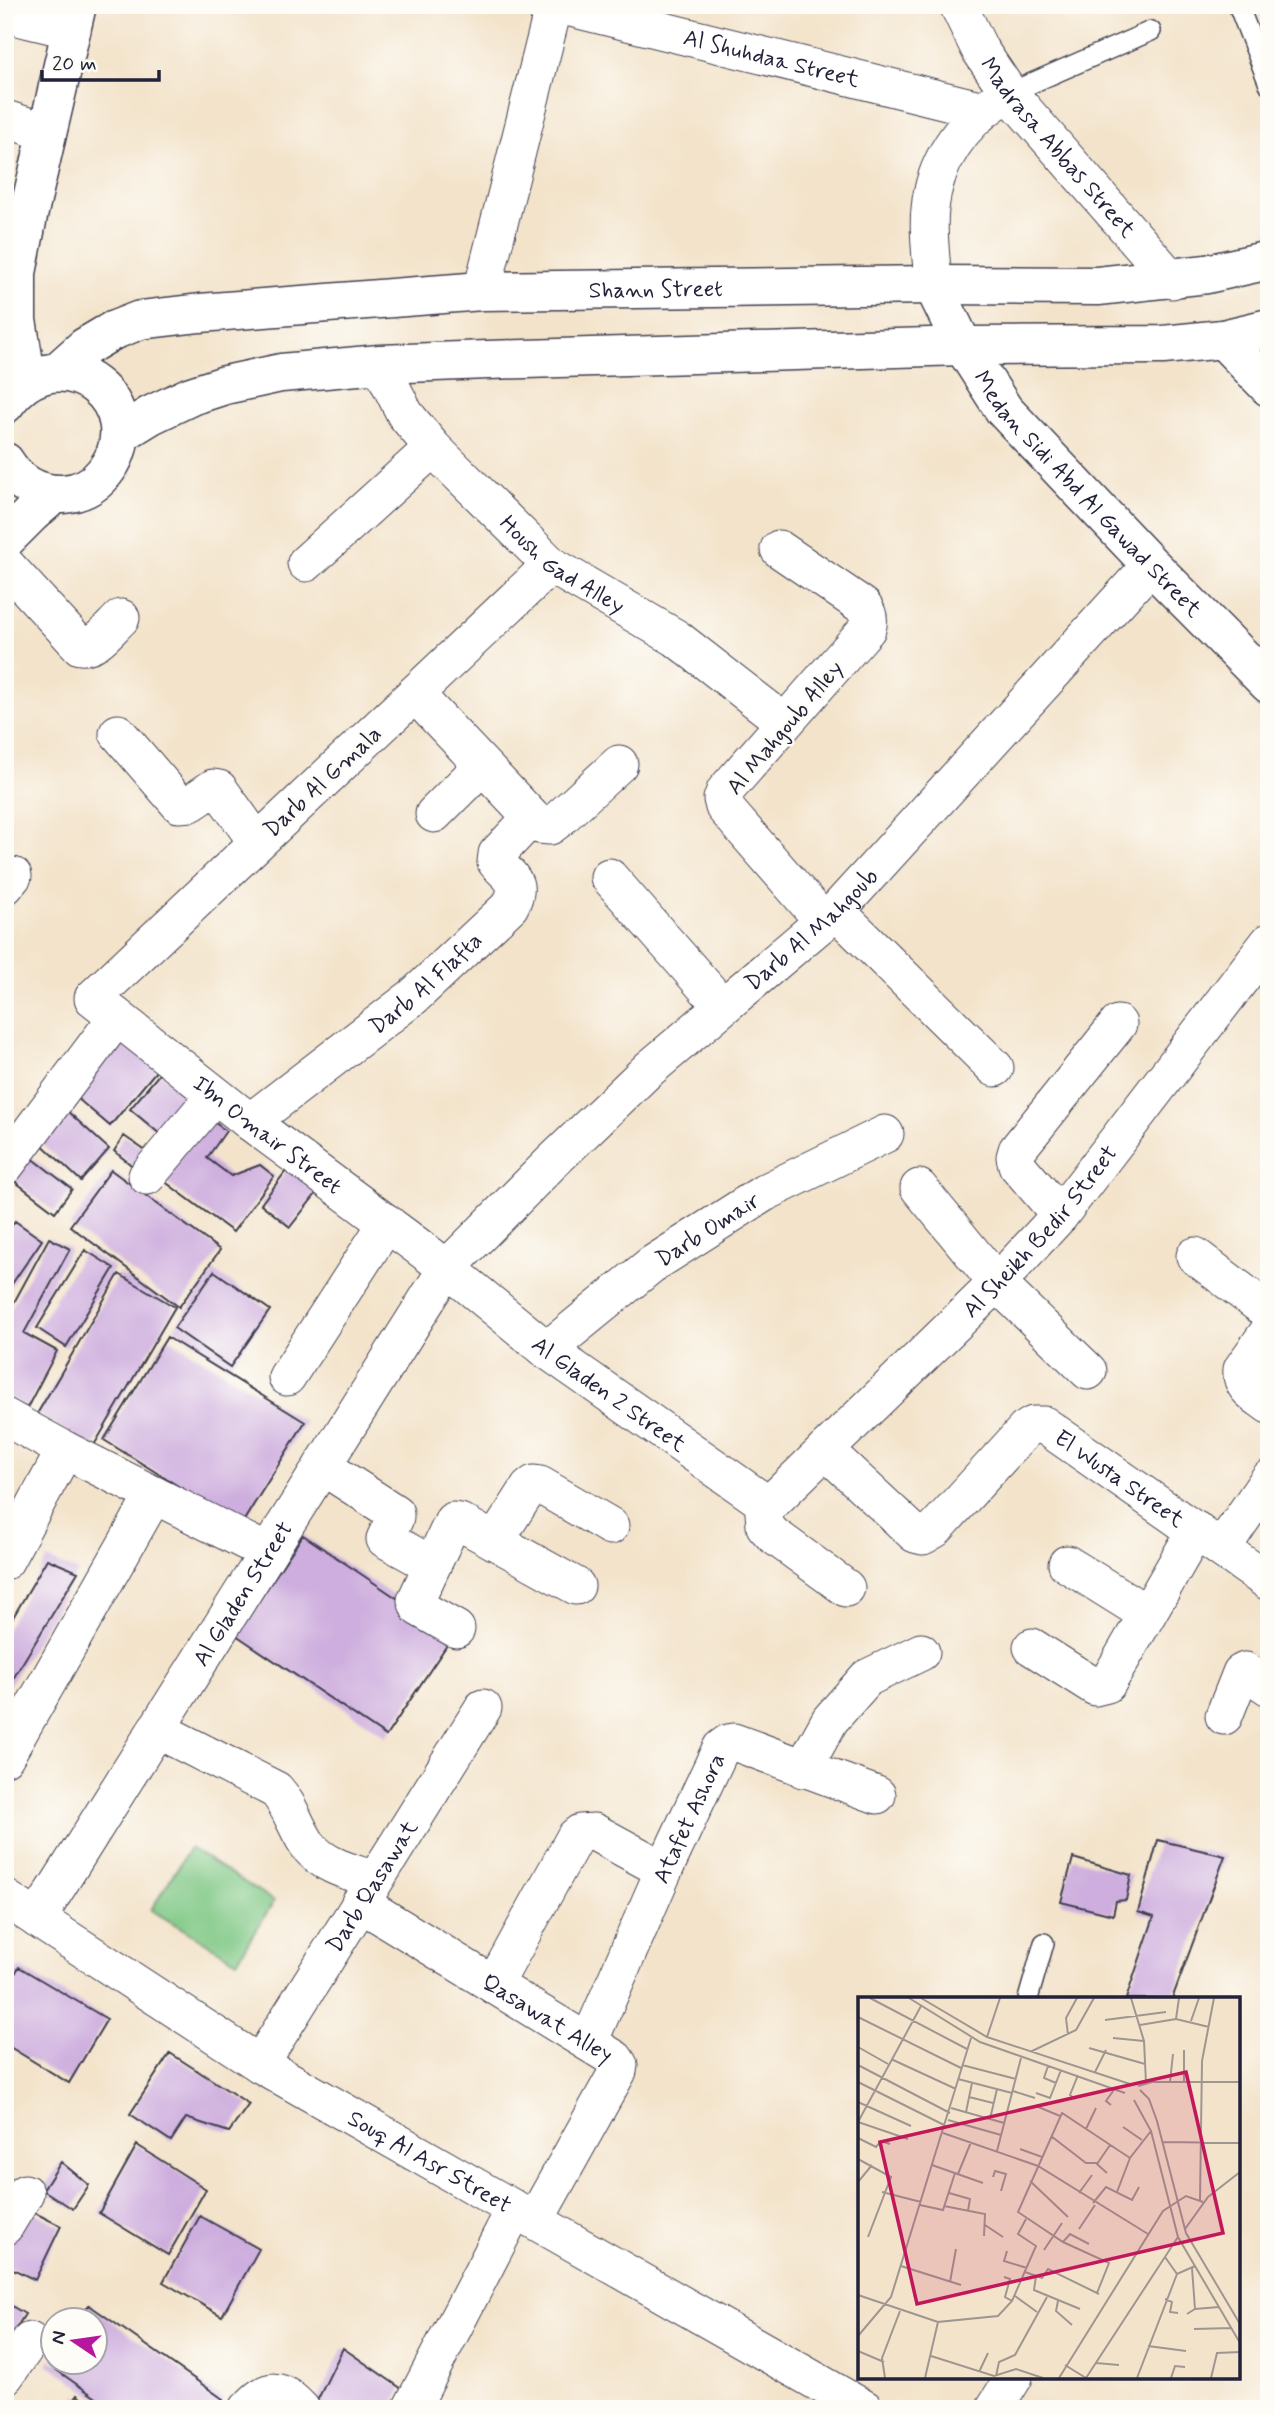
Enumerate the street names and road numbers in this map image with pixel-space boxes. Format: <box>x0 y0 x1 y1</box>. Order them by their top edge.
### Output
street label: Al Shuhdaa Street <box>680 23 863 96</box>
street label: Madrasa Abbas Street <box>972 52 1142 245</box>
street label: Shann Street <box>588 275 723 307</box>
street label: Medan Sidi Abd Al Gawad Street <box>966 365 1208 625</box>
street label: Housh Gad Alley <box>492 509 630 622</box>
street label: Al Mahgoub Alley <box>720 655 851 802</box>
street label: Darb Al Gmala <box>258 720 389 845</box>
street label: Darb Al Mahgoub <box>739 862 885 999</box>
street label: Darb Al Flafta <box>364 927 490 1042</box>
street label: Ibn Omair Street <box>186 1070 347 1202</box>
street label: Al Sheikh Bedir Street <box>957 1140 1125 1325</box>
street label: Darb Omair <box>651 1186 766 1275</box>
street label: Al Gladen 2 Street <box>525 1330 692 1460</box>
street label: El Wusta Street <box>1048 1424 1190 1536</box>
street label: Al Gladen Street <box>187 1516 301 1672</box>
street label: Atafet Ashora <box>647 1749 733 1889</box>
street label: Darb Qasawat <box>320 1815 426 1959</box>
street label: Qasawat Alley <box>475 1968 618 2071</box>
street label: Souq Al Asr Street <box>342 2104 516 2221</box>

